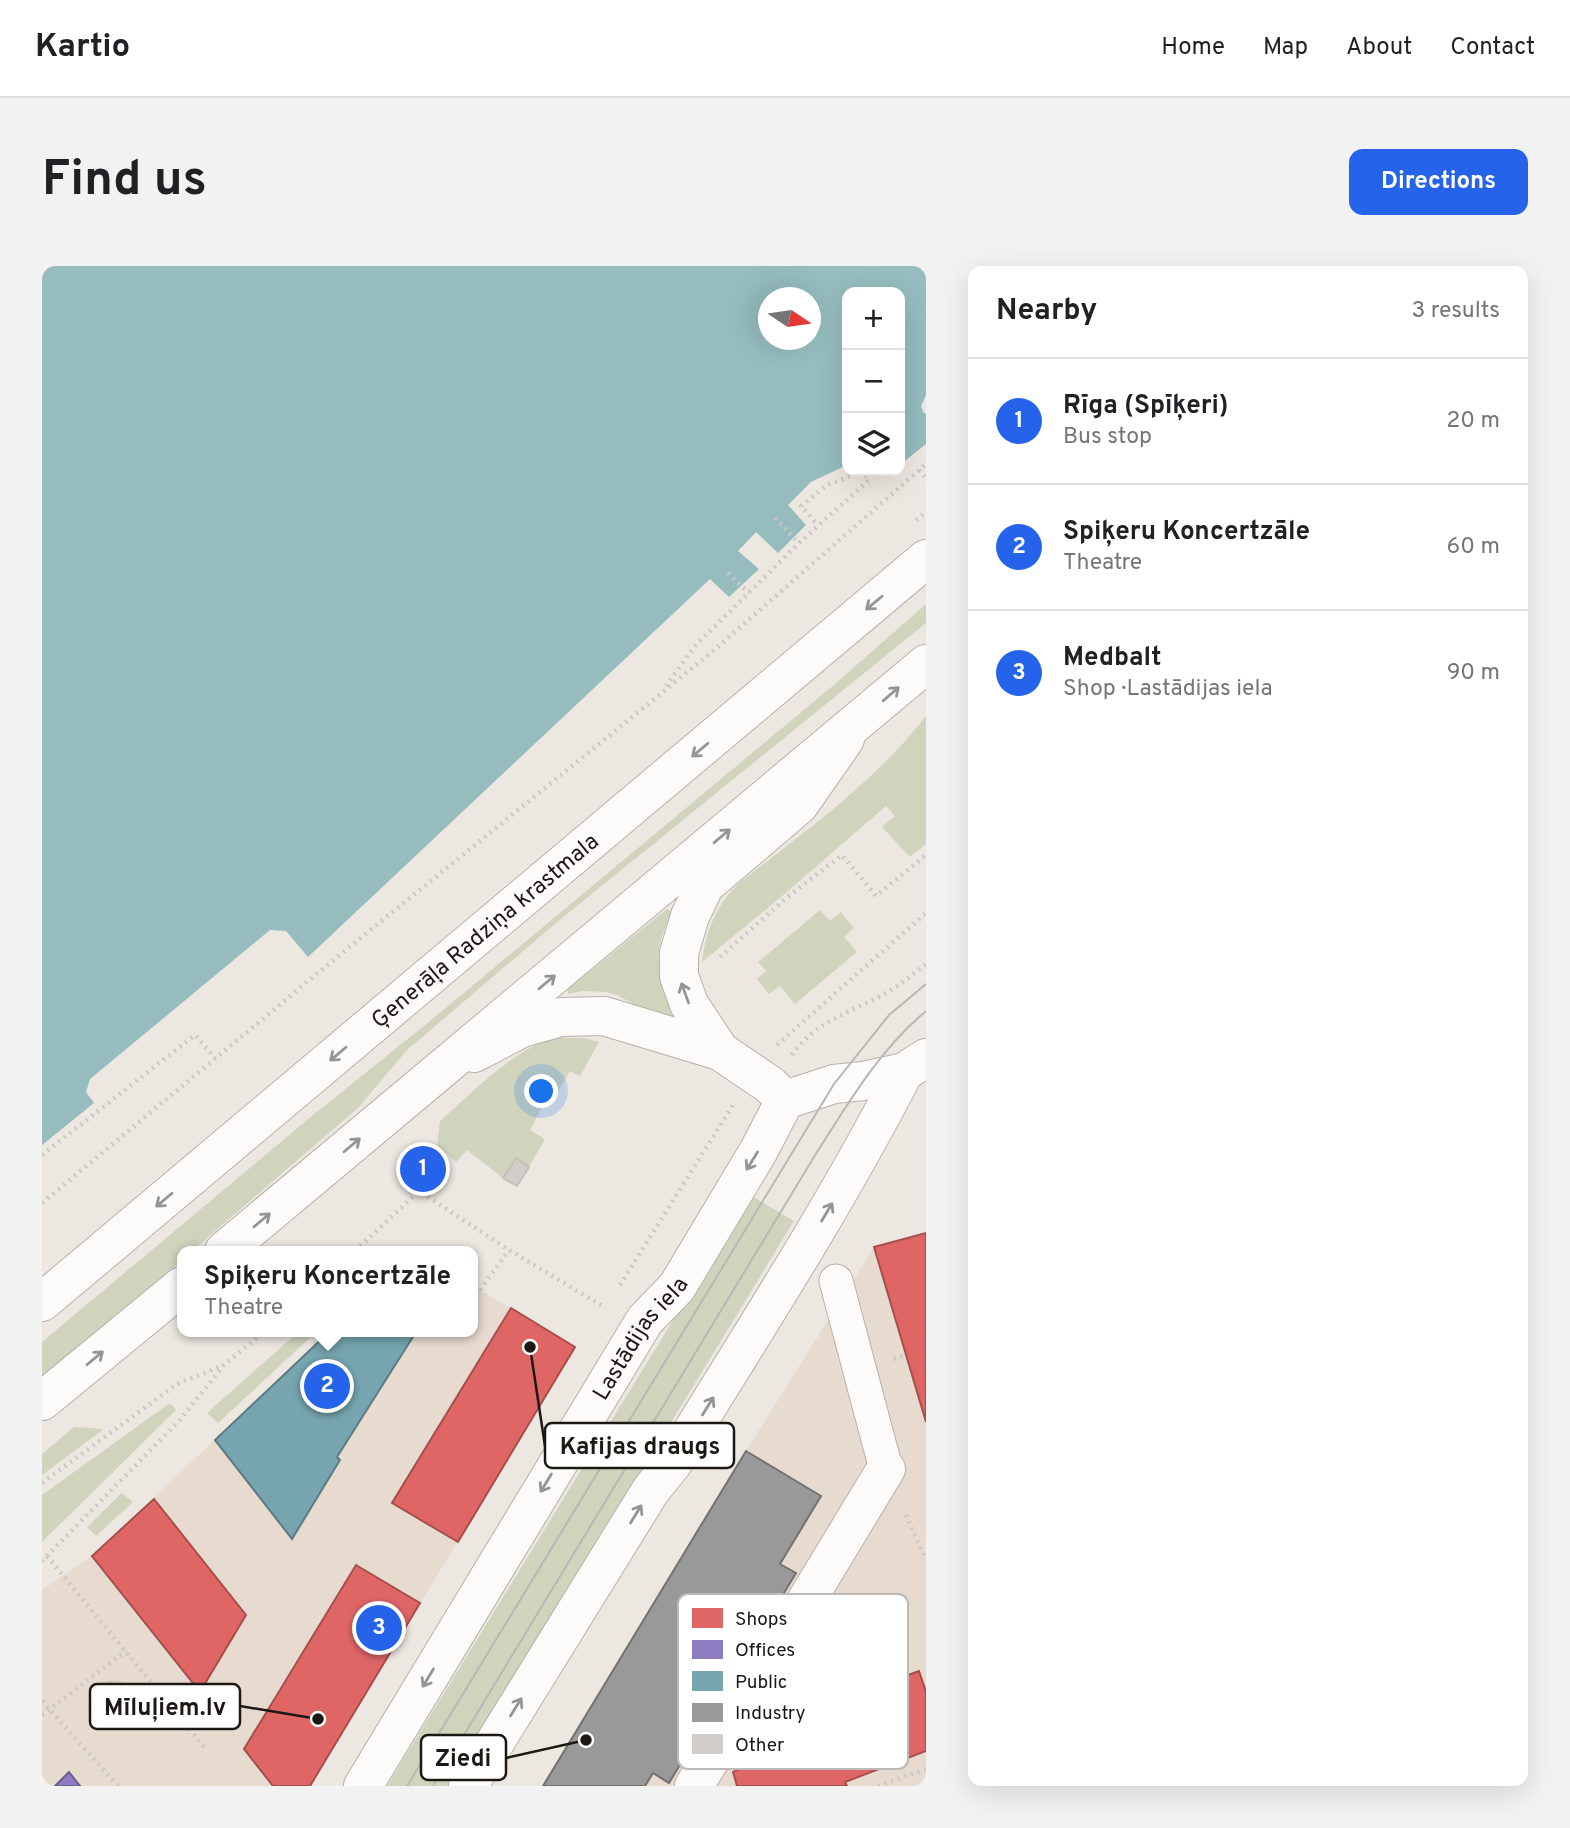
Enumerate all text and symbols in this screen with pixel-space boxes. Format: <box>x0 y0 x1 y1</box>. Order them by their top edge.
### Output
text: Kartio <box>35 27 130 69</box>
text: Home <box>1161 33 1225 63</box>
text: Map <box>1263 33 1308 63</box>
text: About <box>1346 33 1412 63</box>
text: Contact <box>1450 33 1535 63</box>
button: Directions <box>1349 149 1528 215</box>
text: Find us <box>42 151 207 213</box>
north arrow <box>758 287 821 350</box>
map controls <box>842 287 905 476</box>
button: + <box>842 287 905 350</box>
text: Nearby <box>996 293 1097 330</box>
text: 3 results <box>1411 297 1500 326</box>
button: − <box>842 350 905 413</box>
text: Rīga (Spīķeri) <box>1063 390 1229 423</box>
text: 1 <box>1014 407 1024 436</box>
text: 20 m <box>1446 407 1500 436</box>
button: layers <box>842 413 905 476</box>
text: Bus stop <box>1063 423 1152 452</box>
text: Spiķeru Koncertzāle <box>1063 516 1310 549</box>
text: 2 <box>1012 533 1026 562</box>
text: 60 m <box>1447 533 1500 562</box>
text: Theatre <box>1063 549 1142 578</box>
one-way arrow <box>865 595 883 611</box>
text: Medbalt <box>1063 642 1161 675</box>
text: 3 <box>1012 659 1026 688</box>
text: 90 m <box>1447 659 1500 688</box>
text: Shop · Lastādijas iela <box>1063 675 1273 704</box>
one-way arrow <box>881 686 899 702</box>
one-way arrow <box>691 742 709 758</box>
street label: Ģenerāļa Radziņa krastmala <box>366 828 606 1036</box>
one-way arrow <box>713 828 731 844</box>
one-way arrow <box>538 974 556 990</box>
one-way arrow <box>677 983 690 1005</box>
one-way arrow <box>330 1046 348 1062</box>
your location <box>524 1074 558 1108</box>
one-way arrow <box>343 1137 361 1152</box>
pin: 1 <box>400 1143 446 1195</box>
one-way arrow <box>745 1150 759 1170</box>
one-way arrow <box>155 1192 173 1208</box>
one-way arrow <box>820 1202 834 1222</box>
one-way arrow <box>253 1212 271 1228</box>
popup <box>177 1246 478 1337</box>
text: Spiķeru Koncertzāle <box>204 1261 451 1294</box>
street label: Lastādijas iela <box>588 1273 696 1406</box>
text: Theatre <box>204 1294 283 1323</box>
one-way arrow <box>85 1350 103 1366</box>
pin: 2 <box>304 1360 350 1412</box>
one-way arrow <box>700 1397 715 1416</box>
callout: Kafijas draugs <box>545 1423 734 1468</box>
text: Kafijas draugs <box>560 1433 720 1463</box>
one-way arrow <box>538 1472 552 1492</box>
one-way arrow <box>630 1504 644 1524</box>
legend <box>678 1594 908 1769</box>
pin: 3 <box>356 1602 402 1654</box>
text: Shops <box>735 1608 787 1632</box>
text: Offices <box>735 1639 795 1663</box>
one-way arrow <box>421 1667 435 1687</box>
text: Public <box>735 1671 787 1695</box>
callout: Mīluļiem.lv <box>90 1684 240 1729</box>
text: Mīluļiem.lv <box>104 1694 226 1724</box>
one-way arrow <box>510 1698 524 1718</box>
text: Industry <box>735 1702 805 1726</box>
text: Other <box>735 1734 785 1758</box>
callout: Ziedi <box>421 1735 506 1780</box>
text: Ziedi <box>435 1745 491 1775</box>

